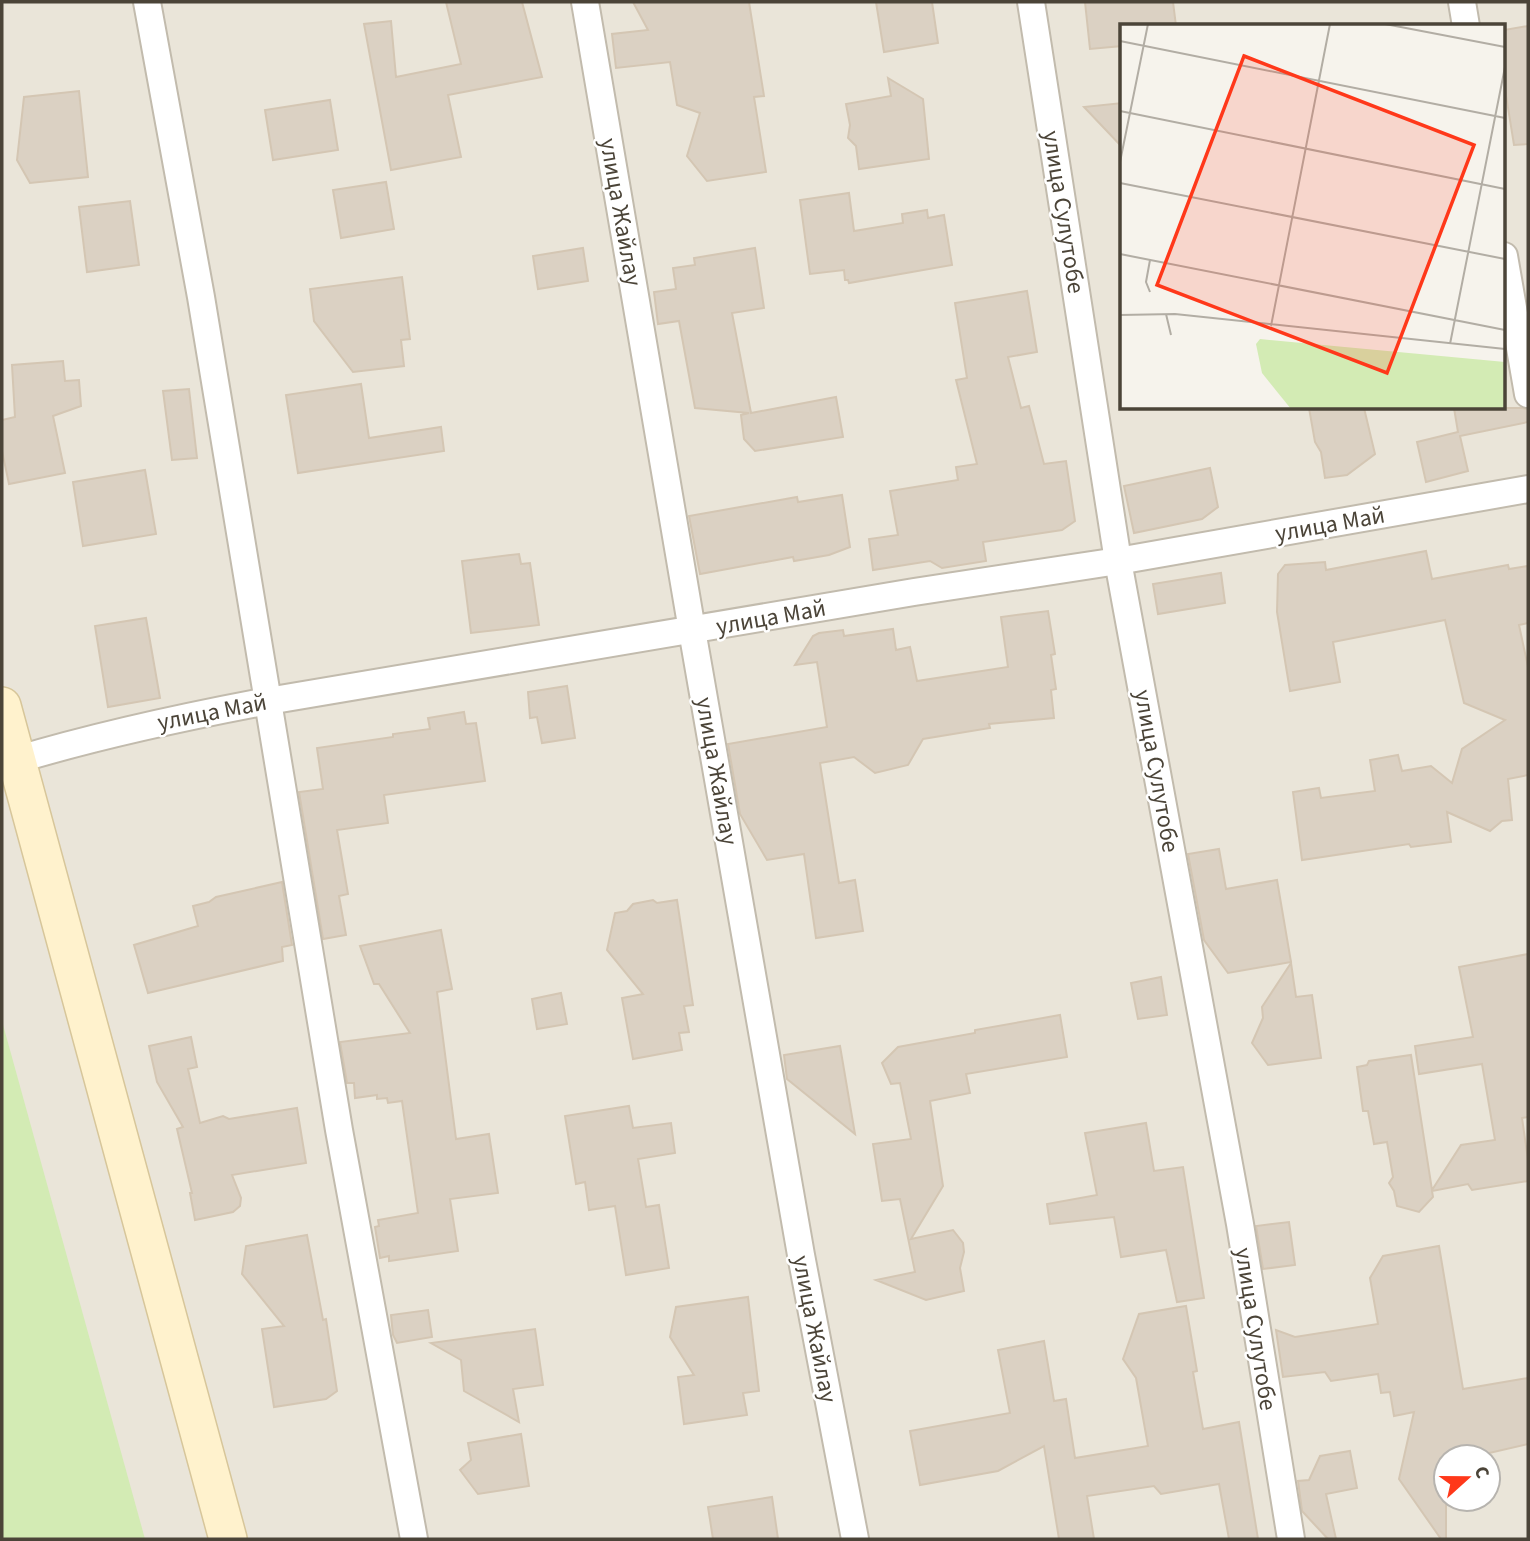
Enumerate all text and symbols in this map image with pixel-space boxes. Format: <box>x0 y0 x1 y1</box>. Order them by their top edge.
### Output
inset map <box>1120 24 1506 410</box>
street label: улица Сулутобе <box>1033 128 1094 296</box>
street label: улица Жайлау <box>590 136 651 289</box>
street label: улица Май <box>1272 498 1388 551</box>
street label: улица Май <box>713 591 829 644</box>
street label: улица Май <box>154 685 270 740</box>
street label: улица Сулутобе <box>1125 687 1188 855</box>
street label: улица Жайлау <box>686 695 747 848</box>
street label: улица Сулутобе <box>1225 1245 1286 1413</box>
street label: улица Жайлау <box>783 1252 846 1406</box>
north arrow <box>1432 1443 1502 1513</box>
text: С <box>1467 1462 1496 1482</box>

